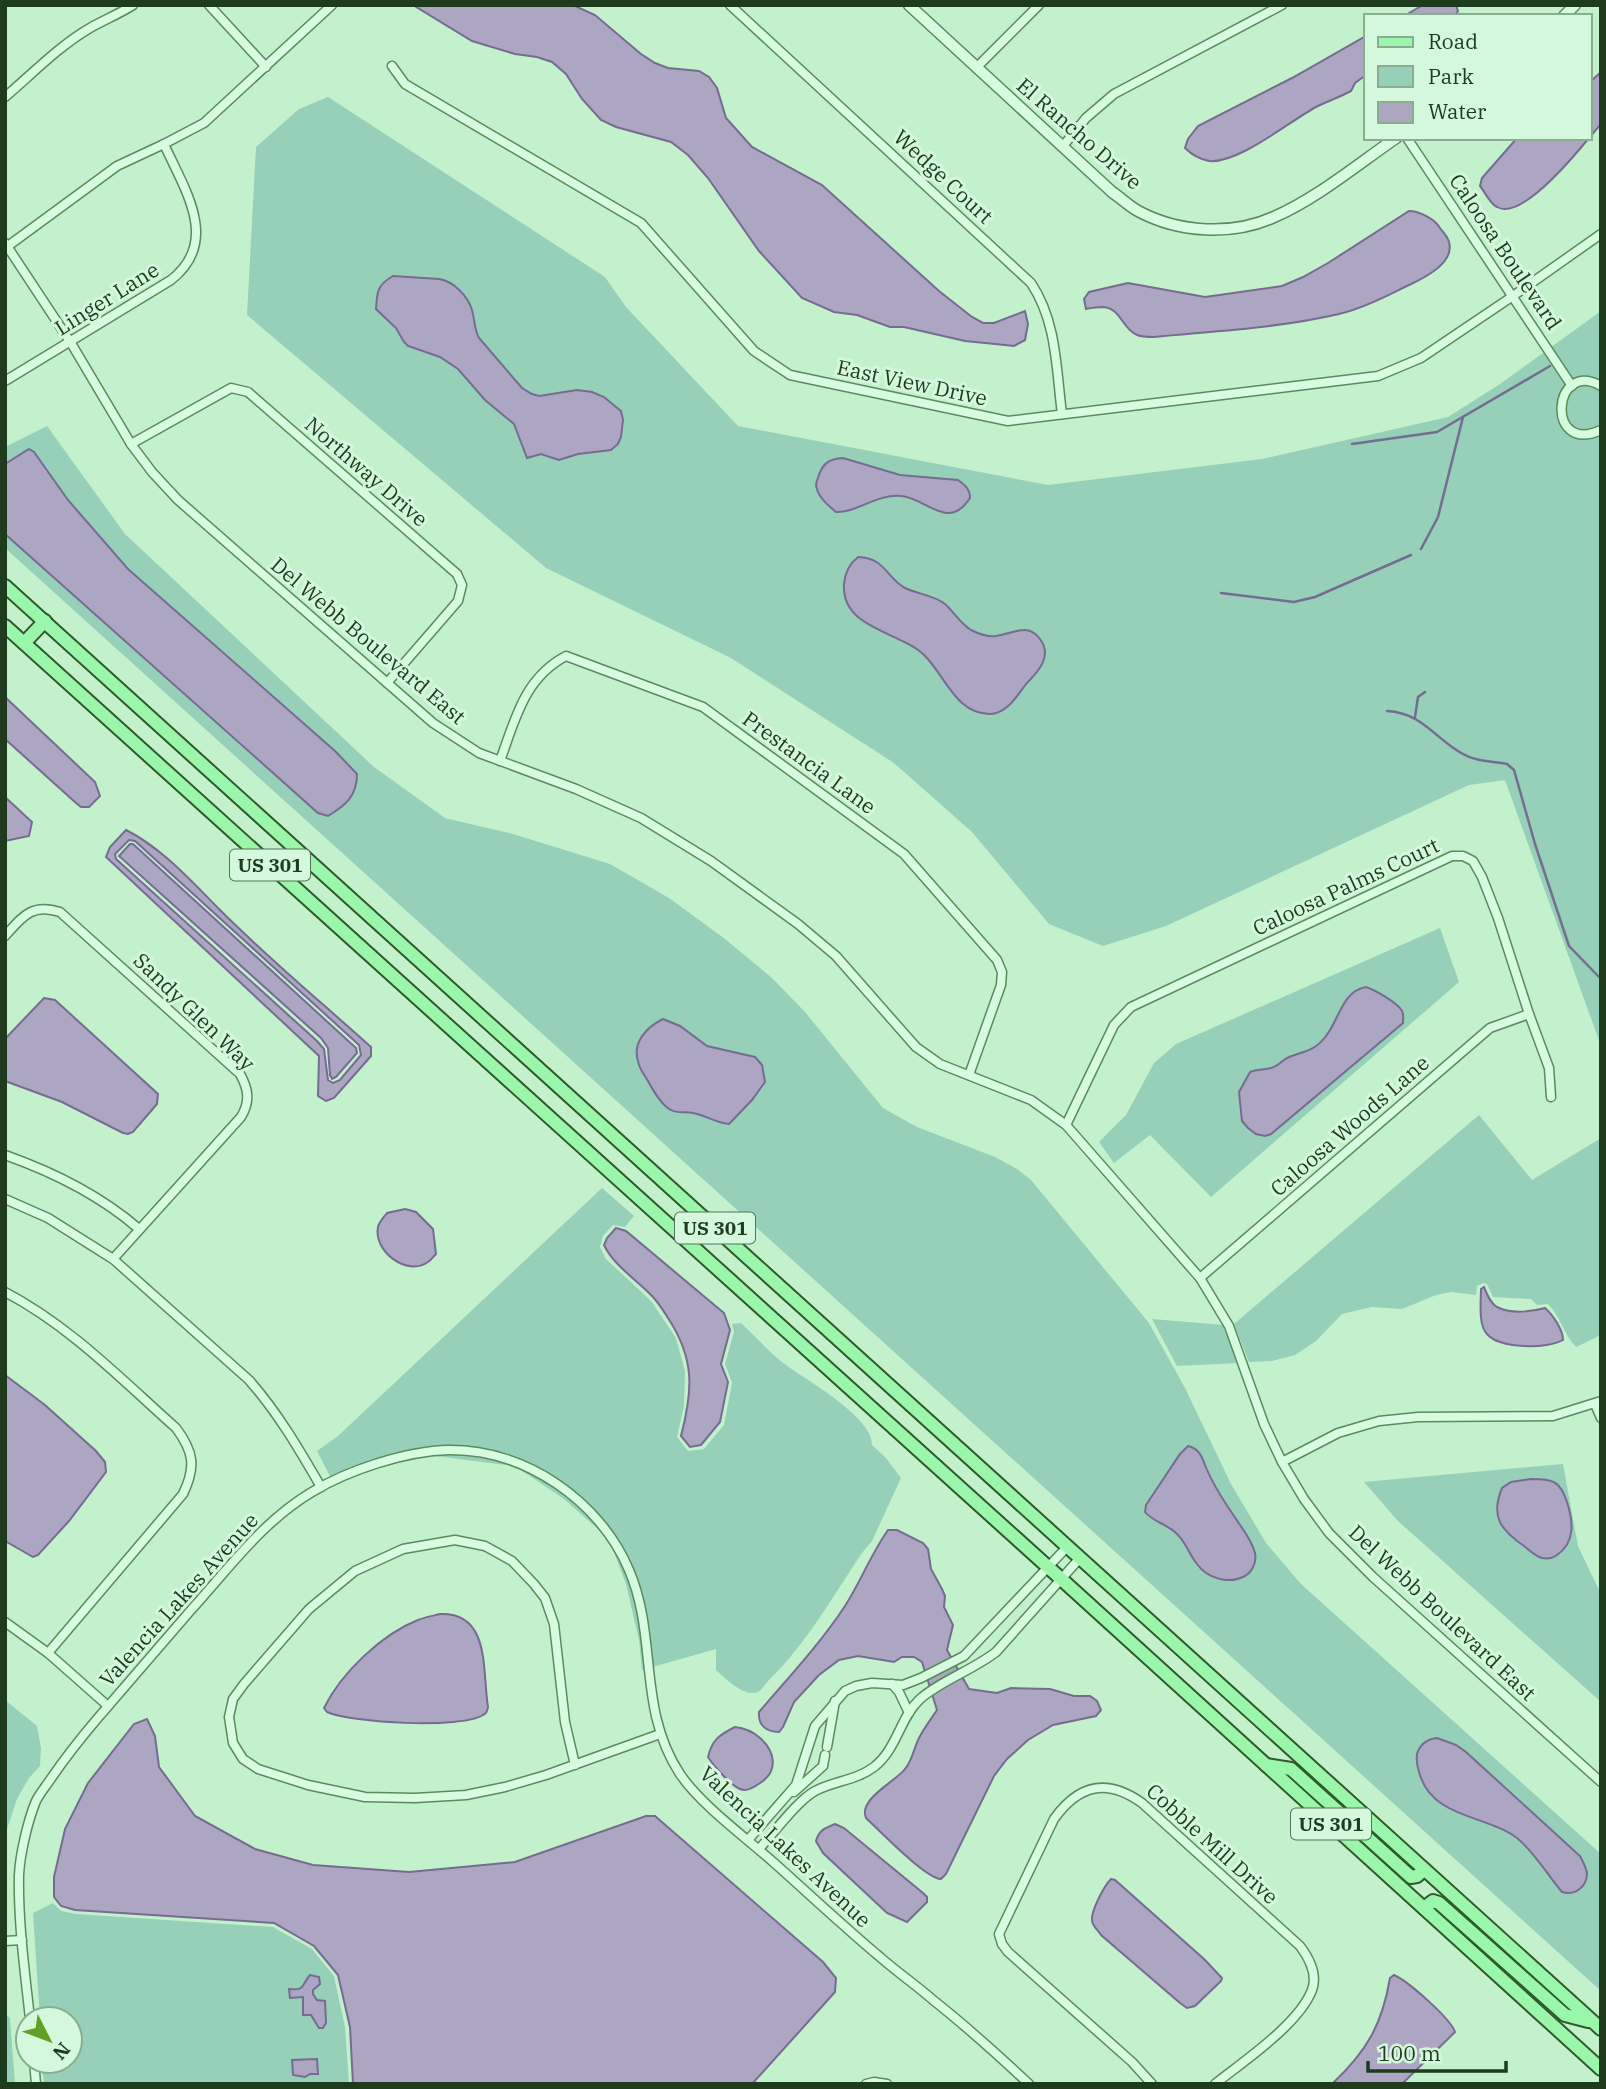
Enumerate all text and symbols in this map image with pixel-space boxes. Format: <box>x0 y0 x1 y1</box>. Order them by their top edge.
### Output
legend <box>1364 14 1592 140</box>
text: Road <box>1428 27 1478 55</box>
text: Park <box>1428 62 1475 90</box>
street label: El Rancho Drive <box>1011 71 1148 195</box>
text: Water <box>1428 97 1487 125</box>
street label: Wedge Court <box>888 123 999 230</box>
street label: Caloosa Boulevard <box>1443 168 1569 335</box>
street label: Linger Lane <box>49 255 164 341</box>
street label: East View Drive <box>835 352 990 412</box>
street label: Northway Drive <box>299 410 434 532</box>
street label: Del Webb Boulevard East <box>265 550 472 730</box>
street label: Prestancia Lane <box>737 704 882 820</box>
street label: Caloosa Palms Court <box>1248 831 1443 942</box>
road number: US 301 <box>230 850 310 880</box>
street label: Sandy Glen Way <box>128 946 262 1077</box>
street label: Caloosa Woods Lane <box>1264 1049 1435 1202</box>
road number: US 301 <box>675 1212 755 1244</box>
street label: Valencia Lakes Avenue <box>93 1506 264 1692</box>
street label: Del Webb Boulevard East <box>1343 1518 1542 1706</box>
street label: Valencia Lakes Avenue <box>694 1759 877 1933</box>
street label: Cobble Mill Drive <box>1141 1777 1285 1910</box>
road number: US 301 <box>1291 1808 1371 1840</box>
north arrow <box>14 2005 84 2075</box>
scale bar <box>1368 2030 1506 2074</box>
text: N <box>48 2038 76 2065</box>
text: 100 m <box>1378 2039 1441 2067</box>

